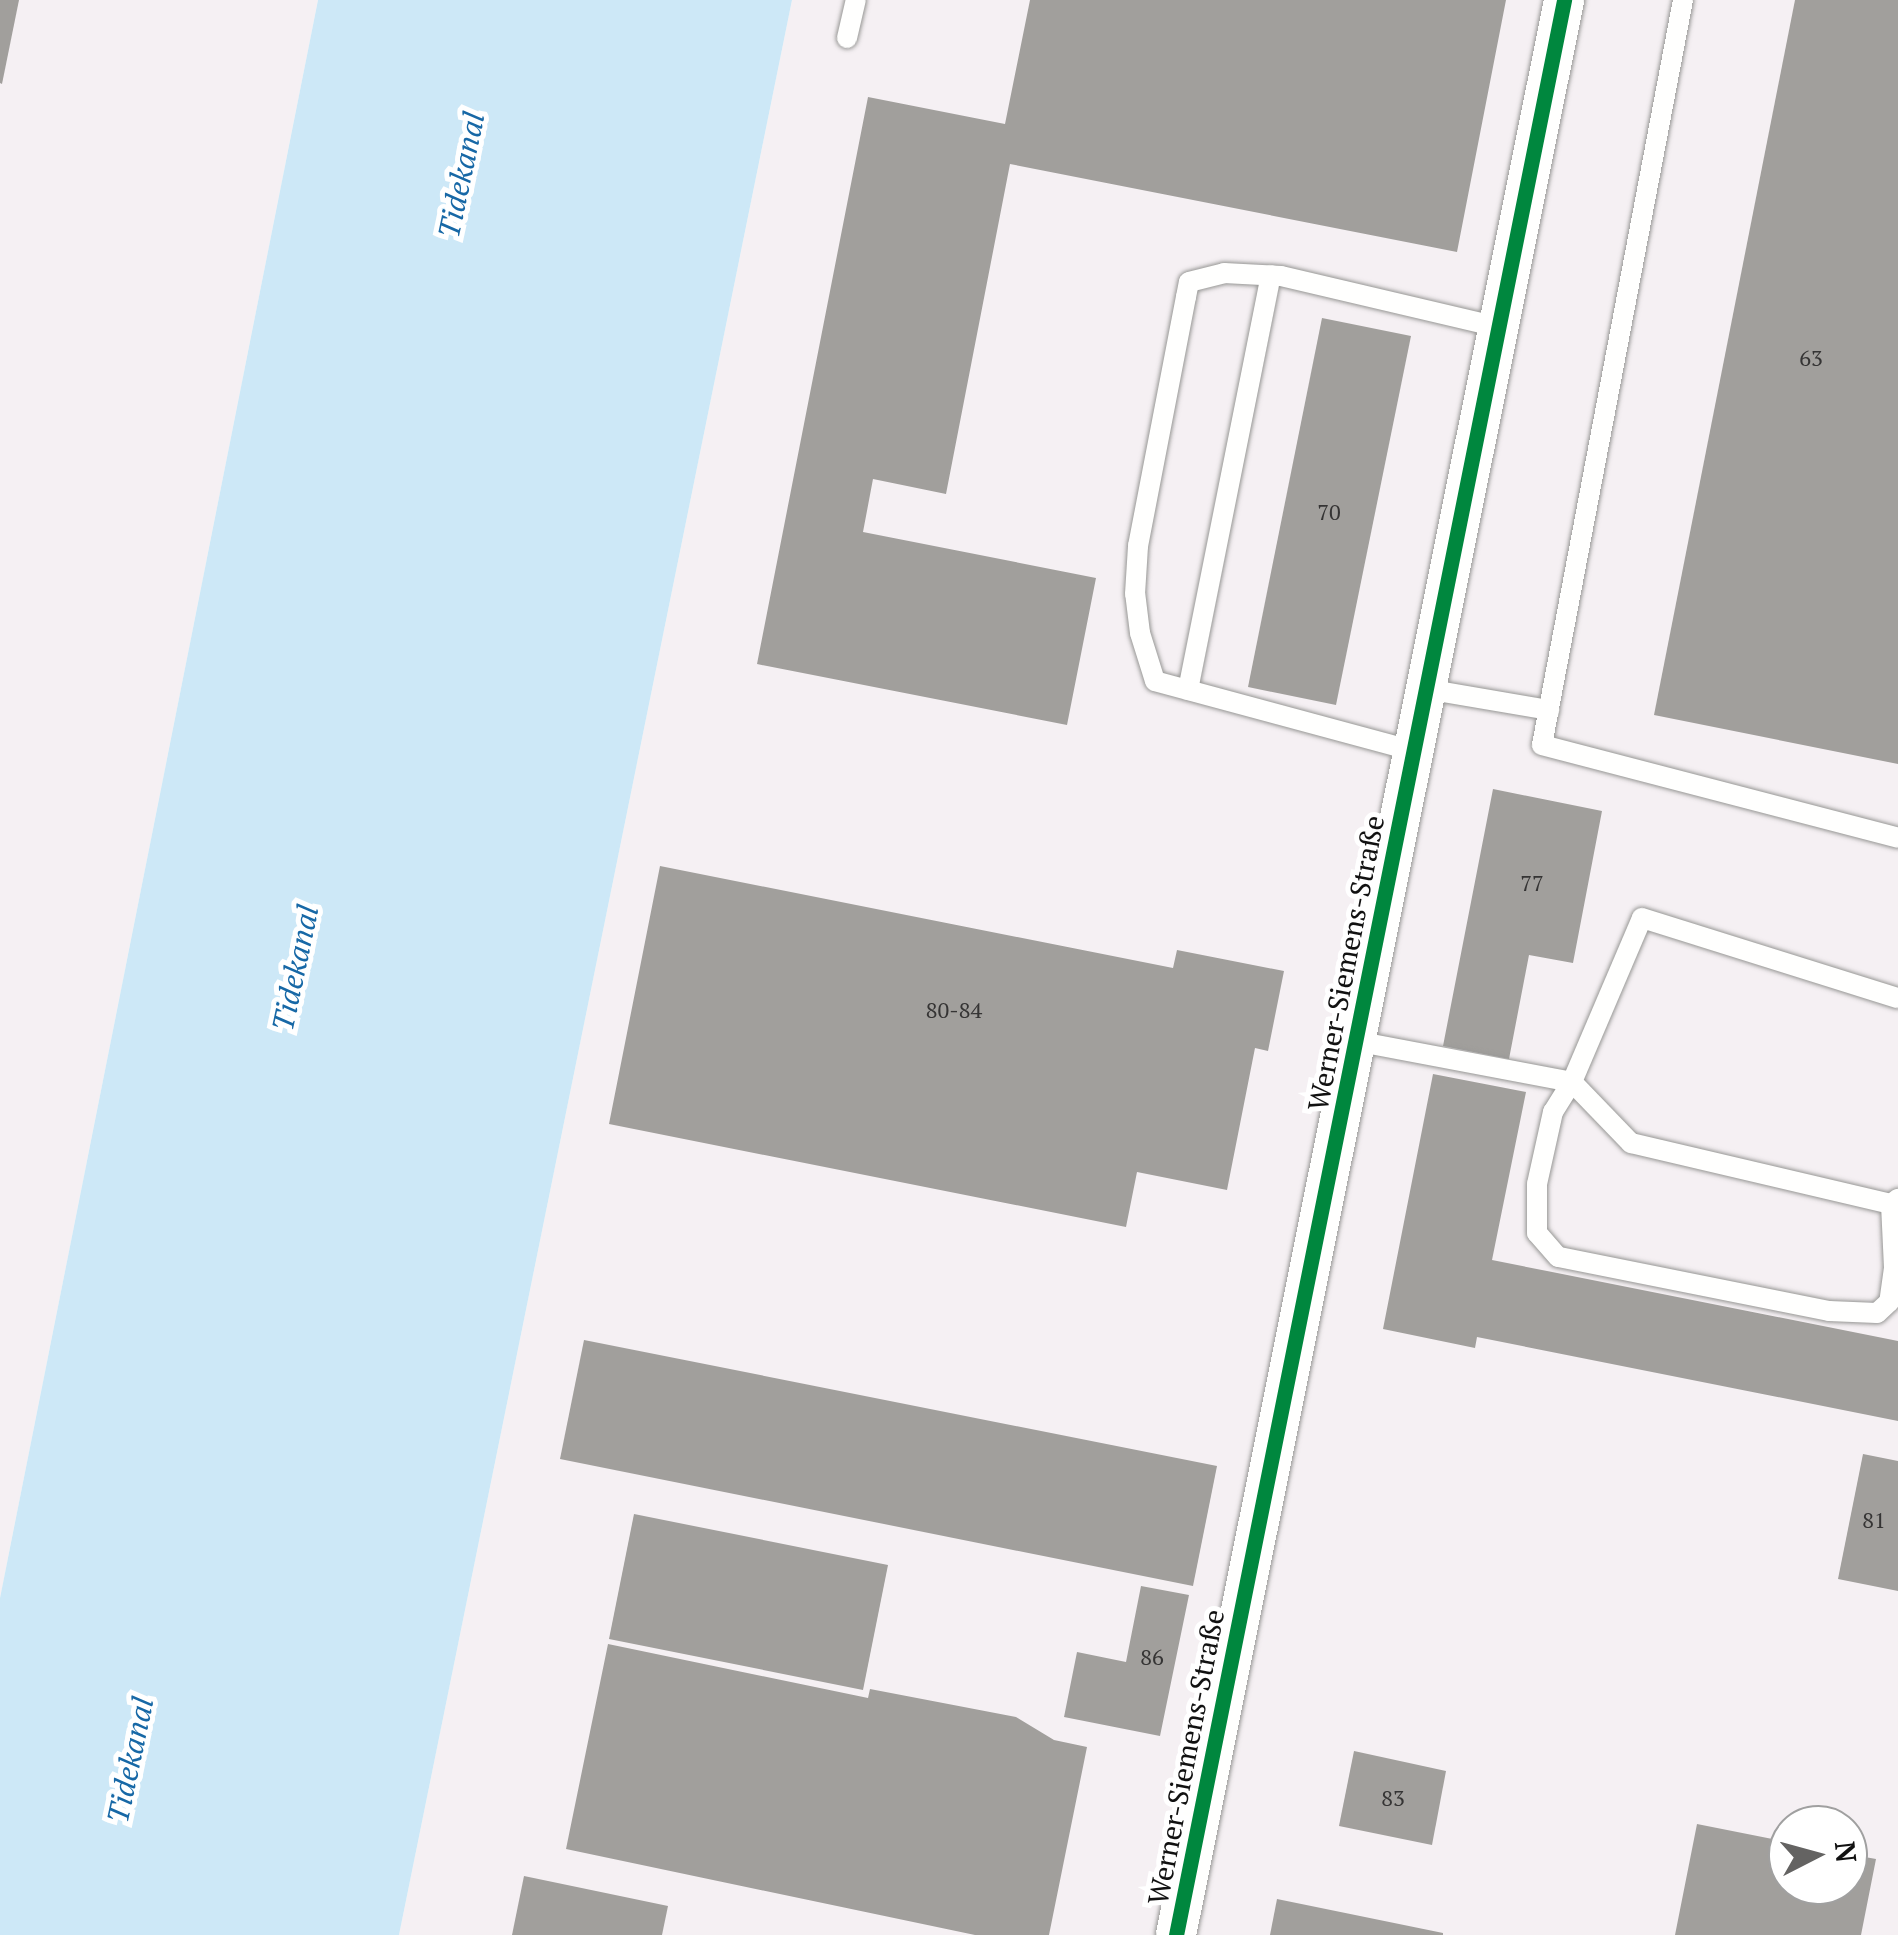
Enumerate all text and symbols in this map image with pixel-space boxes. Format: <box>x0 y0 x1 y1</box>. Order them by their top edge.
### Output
water label: Tidekanal <box>430 109 492 241</box>
house number: 63 <box>1799 345 1823 371</box>
house number: 70 <box>1317 499 1341 525</box>
street label: Werner-Siemens-Straße <box>1301 812 1391 1114</box>
house number: 77 <box>1520 870 1544 896</box>
water label: Tidekanal <box>264 902 326 1034</box>
house number: 80-84 <box>926 997 982 1023</box>
house number: 81 <box>1862 1507 1886 1533</box>
street label: Werner-Siemens-Straße <box>1141 1606 1231 1908</box>
house number: 86 <box>1140 1644 1164 1670</box>
water label: Tidekanal <box>99 1694 161 1826</box>
house number: 83 <box>1381 1785 1405 1811</box>
north arrow <box>1768 1805 1868 1905</box>
text: N <box>1827 1840 1866 1865</box>

